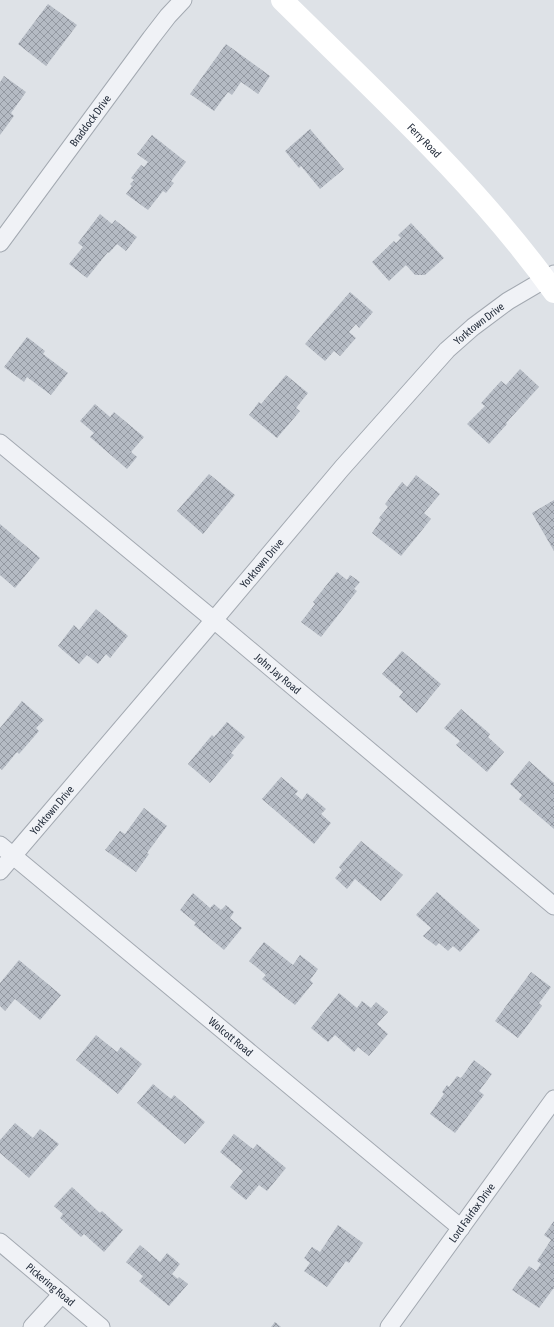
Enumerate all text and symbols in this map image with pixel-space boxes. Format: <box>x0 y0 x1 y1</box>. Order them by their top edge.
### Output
street label: Braddock Drive <box>67 93 113 149</box>
street label: Ferry Road <box>405 121 444 160</box>
street label: Yorktown Drive <box>451 300 506 347</box>
street label: Yorktown Drive <box>238 536 286 590</box>
street label: John Jay Road <box>252 651 303 696</box>
street label: Yorktown Drive <box>28 783 76 837</box>
street label: Wolcott Road <box>206 1015 255 1059</box>
street label: Lord Fairfax Drive <box>446 1181 497 1245</box>
street label: Pickering Road <box>24 1261 77 1308</box>

